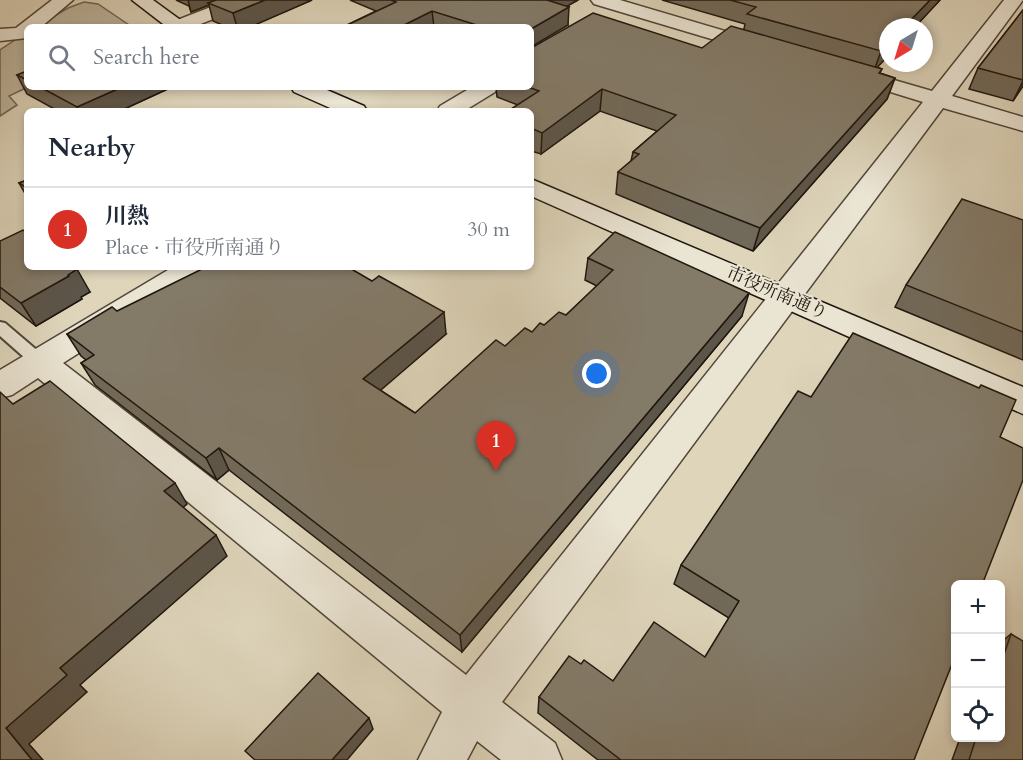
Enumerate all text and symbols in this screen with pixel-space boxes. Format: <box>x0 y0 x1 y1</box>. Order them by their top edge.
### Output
north arrow <box>879 18 933 72</box>
search box <box>24 24 534 90</box>
icon: search <box>45 41 78 74</box>
text: Search here <box>93 42 200 72</box>
text: Nearby <box>48 130 136 165</box>
text: 川熱 <box>105 201 149 231</box>
text: 1 <box>62 216 73 243</box>
text: 30 m <box>467 216 510 243</box>
text: Place · 市役所南通り <box>105 234 285 261</box>
street label: 市役所南通り <box>722 260 832 326</box>
your location <box>582 359 611 388</box>
pin: 1 <box>476 422 516 471</box>
map controls <box>951 580 1005 742</box>
button: + <box>951 580 1005 634</box>
button: − <box>951 634 1005 688</box>
button: locate <box>951 688 1005 742</box>

